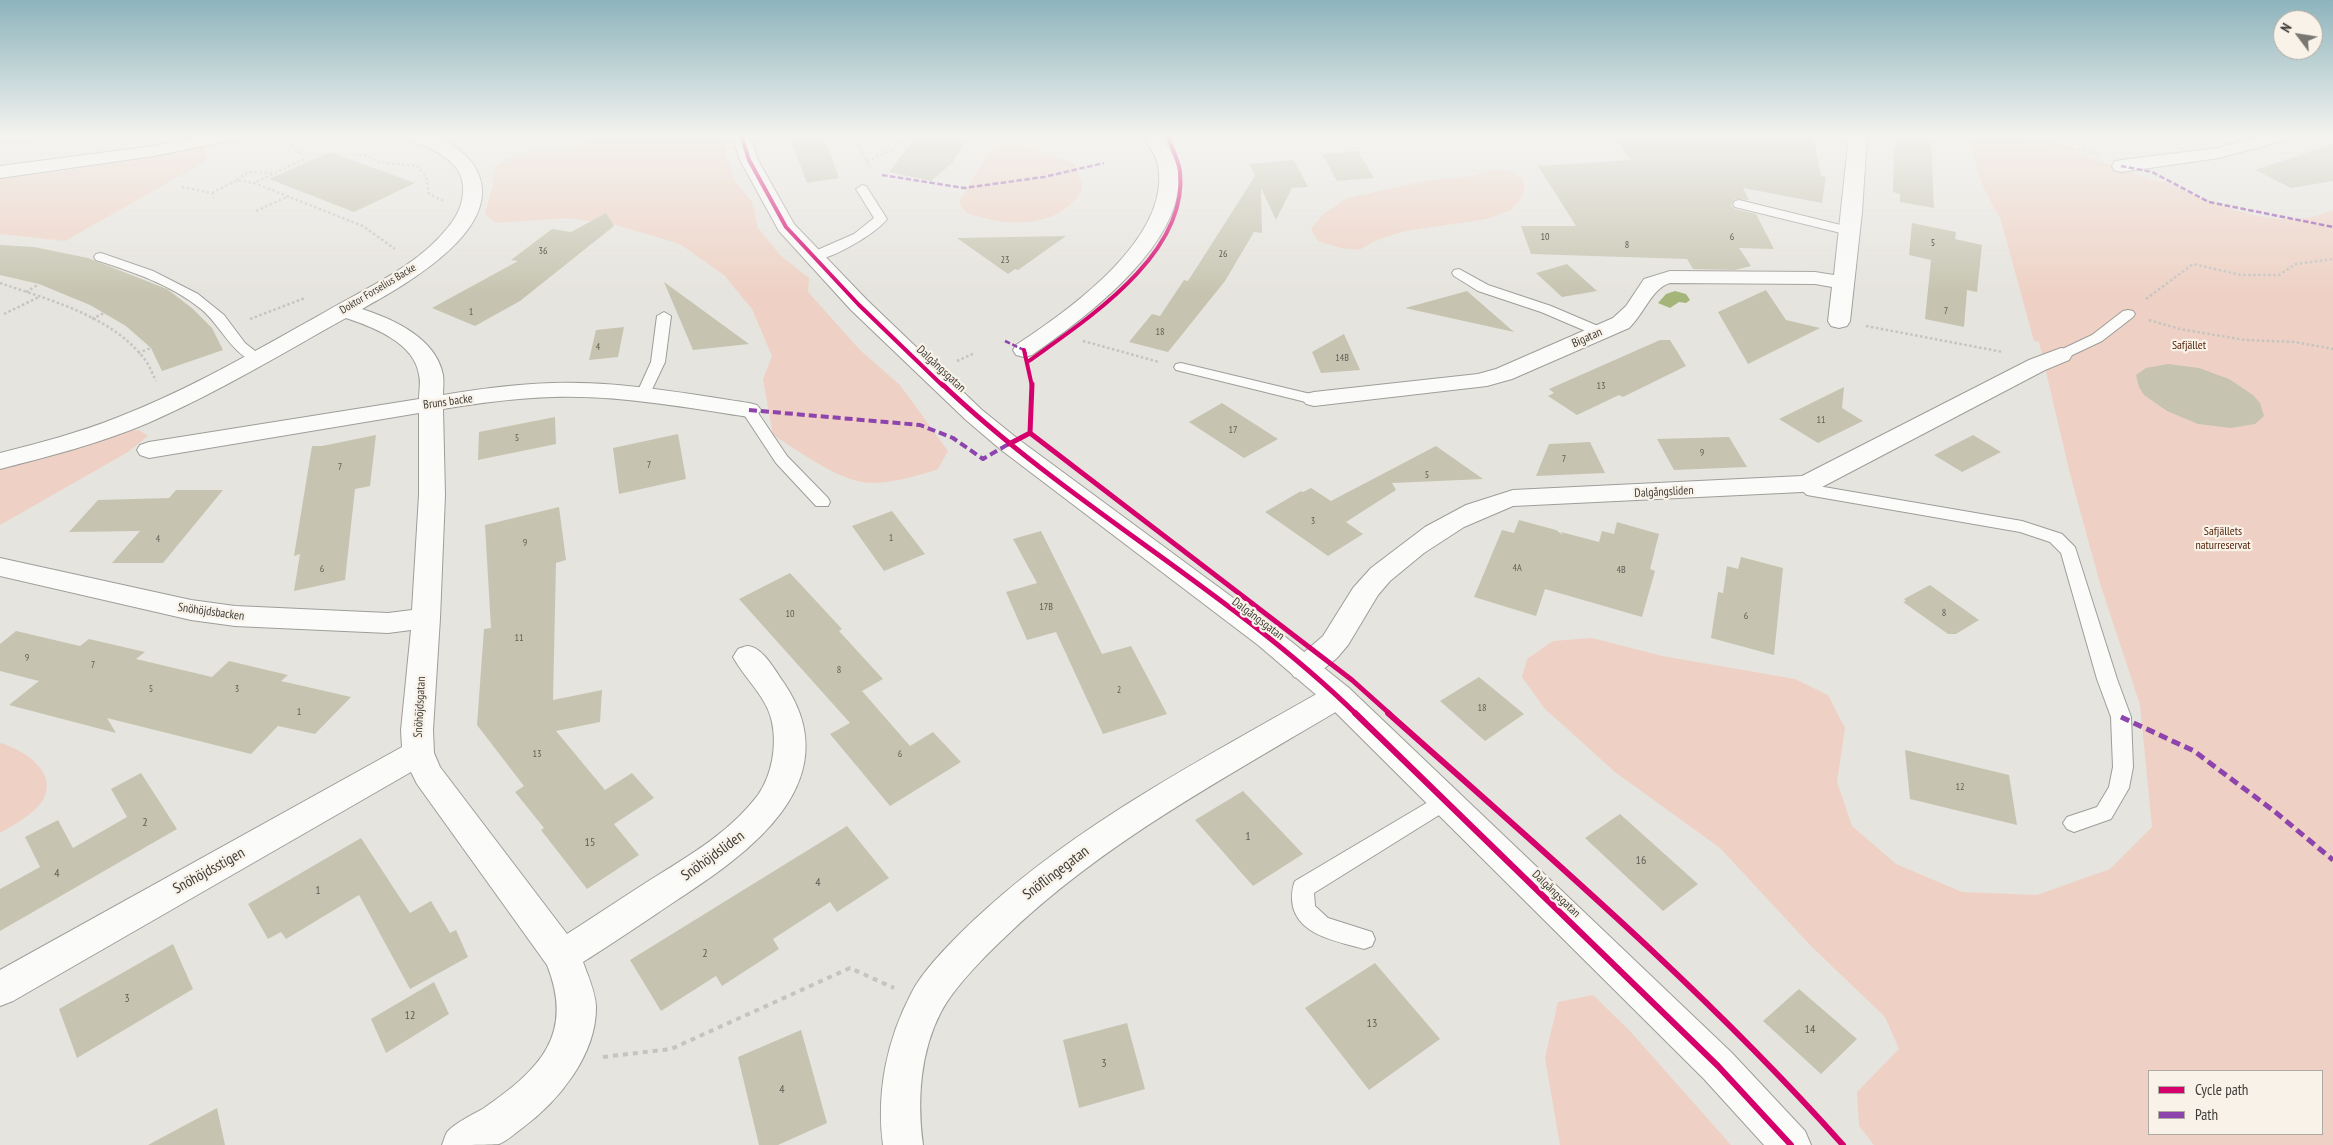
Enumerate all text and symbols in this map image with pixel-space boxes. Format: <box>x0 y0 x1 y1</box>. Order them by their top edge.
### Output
north arrow <box>2273 10 2323 60</box>
text: N <box>2276 20 2296 36</box>
house number: 10 <box>1541 231 1549 243</box>
house number: 6 <box>1730 231 1734 243</box>
house number: 5 <box>1931 237 1935 249</box>
house number: 8 <box>1625 239 1629 251</box>
house number: 36 <box>539 245 547 257</box>
house number: 26 <box>1219 248 1227 260</box>
house number: 23 <box>1001 254 1009 266</box>
street label: Doktor Forselius Backe <box>338 261 418 317</box>
house number: 7 <box>1944 305 1948 317</box>
house number: 1 <box>469 306 473 318</box>
street label: Bigatan <box>1570 325 1604 351</box>
house number: 18 <box>1156 326 1164 338</box>
park label: Safjället <box>2172 339 2206 353</box>
house number: 4 <box>596 341 600 353</box>
street label: Dalgångsgatan <box>914 343 968 395</box>
house number: 14B <box>1335 352 1349 364</box>
house number: 13 <box>1597 380 1605 392</box>
street label: Bruns backe <box>422 391 474 413</box>
house number: 11 <box>1817 414 1825 426</box>
house number: 17 <box>1229 424 1237 436</box>
house number: 5 <box>515 432 519 444</box>
house number: 9 <box>1700 447 1704 459</box>
house number: 7 <box>1562 453 1566 465</box>
house number: 7 <box>647 459 651 471</box>
house number: 7 <box>338 461 342 473</box>
house number: 5 <box>1425 469 1429 481</box>
street label: Dalgångsliden <box>1634 483 1694 501</box>
house number: 3 <box>1311 515 1315 527</box>
park label: Safjällets naturreservat <box>2195 525 2251 553</box>
house number: 1 <box>889 532 893 544</box>
house number: 4 <box>156 533 160 545</box>
house number: 9 <box>523 537 527 549</box>
house number: 4A <box>1512 562 1522 574</box>
house number: 6 <box>320 563 324 575</box>
house number: 4B <box>1616 564 1626 576</box>
street label: Dalgångsgatan <box>1229 595 1287 643</box>
street label: Snöhöjdsbacken <box>177 600 245 624</box>
house number: 17B <box>1039 601 1053 613</box>
house number: 8 <box>1942 607 1946 619</box>
house number: 10 <box>786 608 794 620</box>
house number: 6 <box>1744 610 1748 622</box>
house number: 11 <box>515 632 523 644</box>
house number: 9 <box>25 652 29 664</box>
house number: 7 <box>91 659 95 671</box>
house number: 8 <box>837 664 841 676</box>
street label: Snöhöjdsgatan <box>411 676 429 738</box>
house number: 5 <box>149 683 153 695</box>
house number: 3 <box>235 683 239 695</box>
house number: 2 <box>1117 684 1121 696</box>
house number: 18 <box>1478 702 1486 714</box>
house number: 1 <box>297 706 301 718</box>
house number: 13 <box>533 748 541 760</box>
house number: 6 <box>898 748 902 760</box>
house number: 12 <box>1956 781 1964 793</box>
house number: 2 <box>142 816 148 830</box>
street label: Snöhöjdsliden <box>678 827 748 885</box>
house number: 1 <box>1245 830 1251 844</box>
house number: 15 <box>585 836 595 850</box>
street label: Snöflingegatan <box>1019 842 1093 904</box>
street label: Snöhöjdsstigen <box>170 844 248 898</box>
house number: 16 <box>1636 854 1646 868</box>
house number: 4 <box>54 867 60 881</box>
street label: Dalgångsgatan <box>1529 867 1583 921</box>
house number: 4 <box>815 876 821 890</box>
house number: 1 <box>315 884 321 898</box>
house number: 2 <box>702 947 708 961</box>
house number: 3 <box>124 992 130 1006</box>
house number: 12 <box>405 1009 415 1023</box>
house number: 13 <box>1367 1017 1377 1031</box>
house number: 14 <box>1805 1023 1815 1037</box>
house number: 3 <box>1101 1057 1107 1071</box>
legend <box>2148 1070 2323 1135</box>
text: Cycle path <box>2195 1080 2248 1099</box>
house number: 4 <box>779 1083 785 1097</box>
text: Path <box>2195 1105 2218 1124</box>

